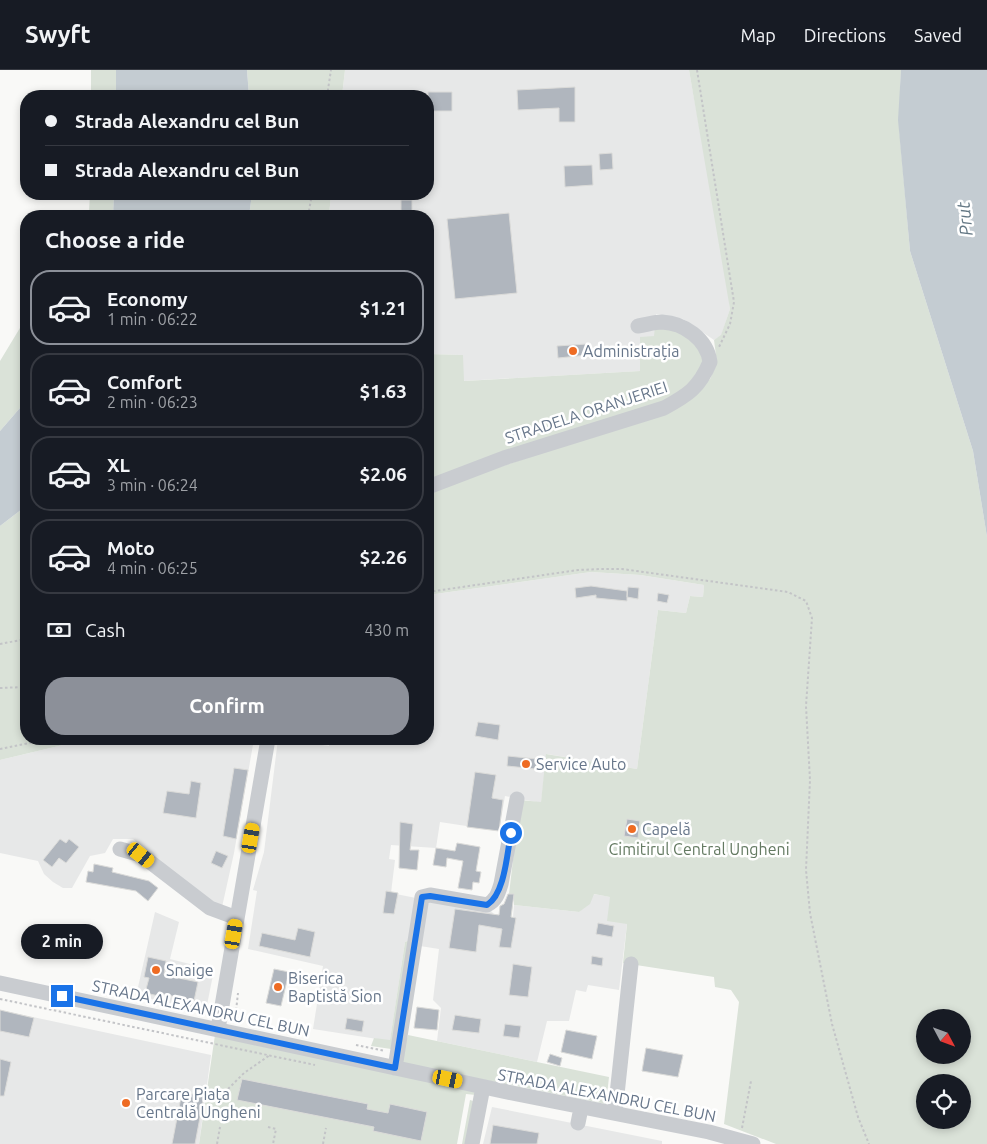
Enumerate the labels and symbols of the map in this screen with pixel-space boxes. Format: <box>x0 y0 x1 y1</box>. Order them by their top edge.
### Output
water label: Prut <box>952 200 976 237</box>
place label: Administrația <box>583 342 679 360</box>
marker: Administrația <box>567 345 579 357</box>
street label: STRADELA ORANJERIEI <box>503 377 669 447</box>
place label: Service Auto <box>536 755 626 773</box>
marker: Service Auto <box>520 758 532 770</box>
place label: Capelă <box>642 820 691 838</box>
car <box>241 822 260 854</box>
route start <box>500 822 522 844</box>
marker: Capelă <box>626 823 638 835</box>
car <box>124 840 157 870</box>
park label: Cimitirul Central Ungheni <box>608 840 790 858</box>
car <box>224 918 243 950</box>
callout: 2 min <box>21 924 103 958</box>
place label: Snaige <box>166 961 214 979</box>
marker: Snaige <box>150 964 162 976</box>
place label: Biserica Baptistă Sion <box>288 969 382 1005</box>
street label: STRADA ALEXANDRU CEL BUN <box>91 976 311 1040</box>
marker: Biserica Baptistă Sion <box>272 981 284 993</box>
route end <box>51 985 73 1007</box>
north arrow <box>916 1009 971 1064</box>
street label: STRADA ALEXANDRU CEL BUN <box>496 1065 718 1125</box>
car <box>431 1069 464 1089</box>
place label: Parcare Piața Centrală Ungheni <box>136 1085 261 1121</box>
marker: Parcare Piața Centrală Ungheni <box>120 1097 132 1109</box>

